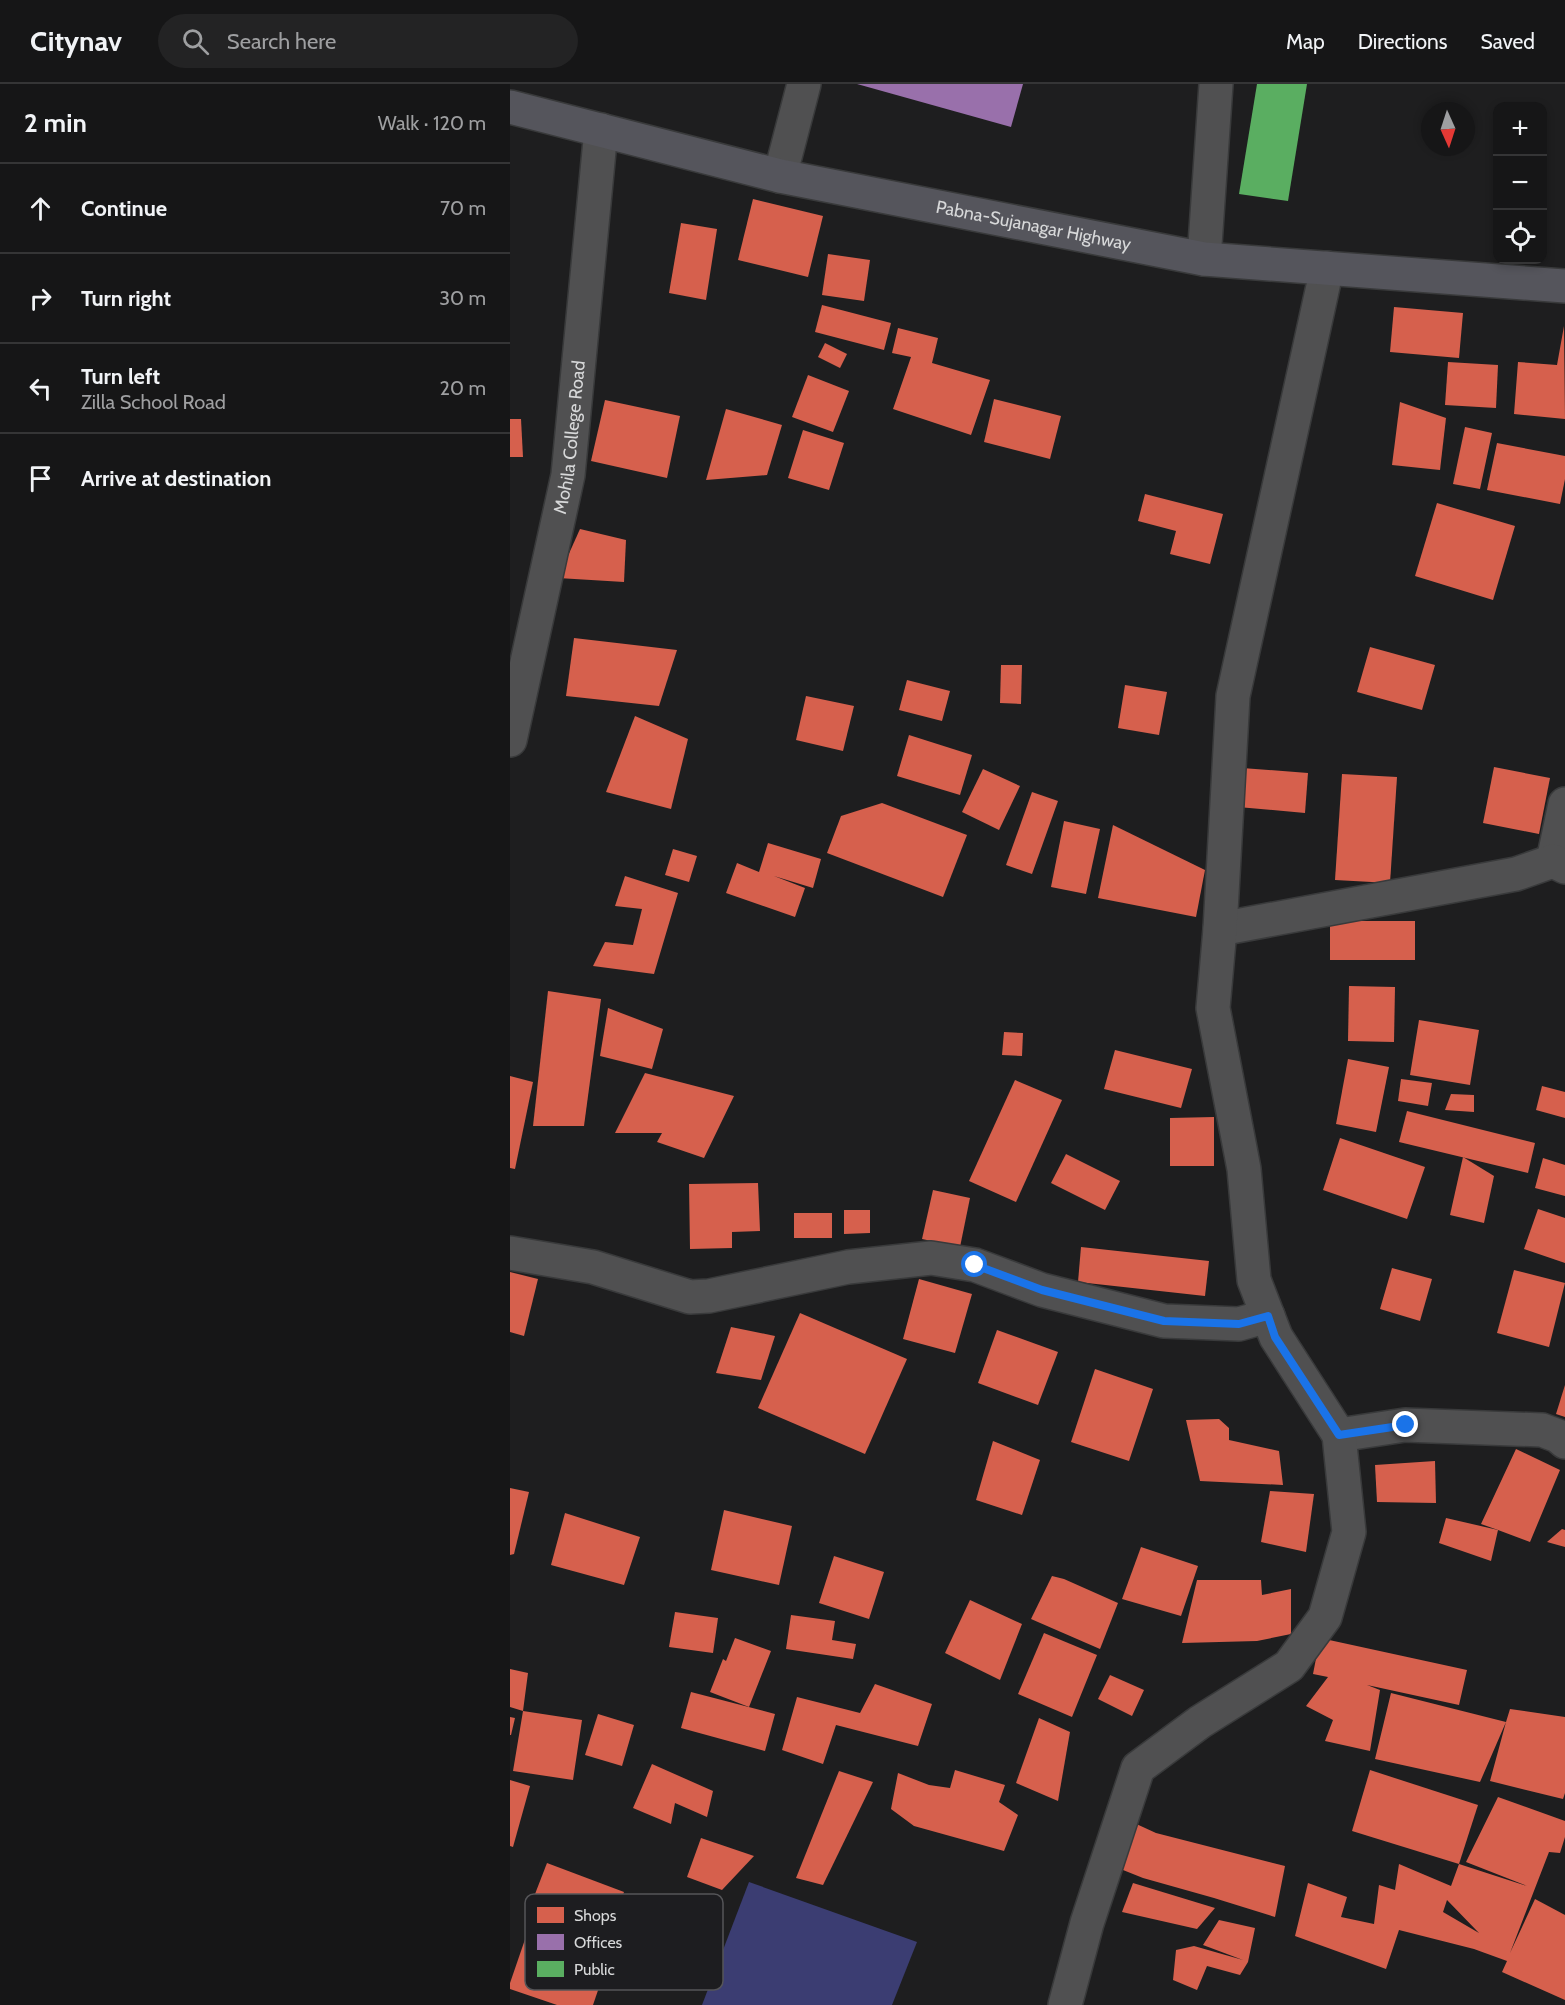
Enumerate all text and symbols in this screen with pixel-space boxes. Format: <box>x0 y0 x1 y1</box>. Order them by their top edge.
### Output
search box <box>158 14 578 68</box>
text: Citynav <box>30 24 122 58</box>
icon: search <box>179 25 212 58</box>
text: Search here <box>227 28 336 55</box>
text: Map <box>1286 29 1325 54</box>
text: Directions <box>1358 29 1447 54</box>
text: Saved <box>1480 29 1535 54</box>
north arrow <box>1421 102 1475 156</box>
map controls <box>1493 102 1547 264</box>
button: + <box>1493 102 1547 156</box>
text: 2 min <box>24 107 87 139</box>
text: Walk · 120 m <box>378 111 486 135</box>
button: − <box>1493 156 1547 210</box>
icon: ahead <box>24 192 57 225</box>
text: Continue <box>81 195 167 222</box>
text: 70 m <box>440 196 486 220</box>
street label: Pabna-Sujanagar Highway <box>934 196 1133 255</box>
button: locate <box>1493 210 1547 264</box>
icon: right <box>24 282 57 315</box>
text: Turn right <box>81 285 171 312</box>
text: 30 m <box>439 286 486 310</box>
street label: Mohila College Road <box>549 359 590 516</box>
text: Turn left <box>81 363 160 390</box>
icon: left <box>24 372 57 405</box>
text: 20 m <box>440 376 486 400</box>
text: Zilla School Road <box>81 390 226 414</box>
icon: arrive <box>24 462 57 495</box>
text: Arrive at destination <box>81 465 271 492</box>
route start <box>961 1251 987 1277</box>
route end <box>1392 1411 1418 1437</box>
legend <box>525 1894 723 1990</box>
text: Shops <box>574 1906 617 1925</box>
text: Offices <box>574 1933 623 1952</box>
text: Public <box>574 1960 615 1979</box>

